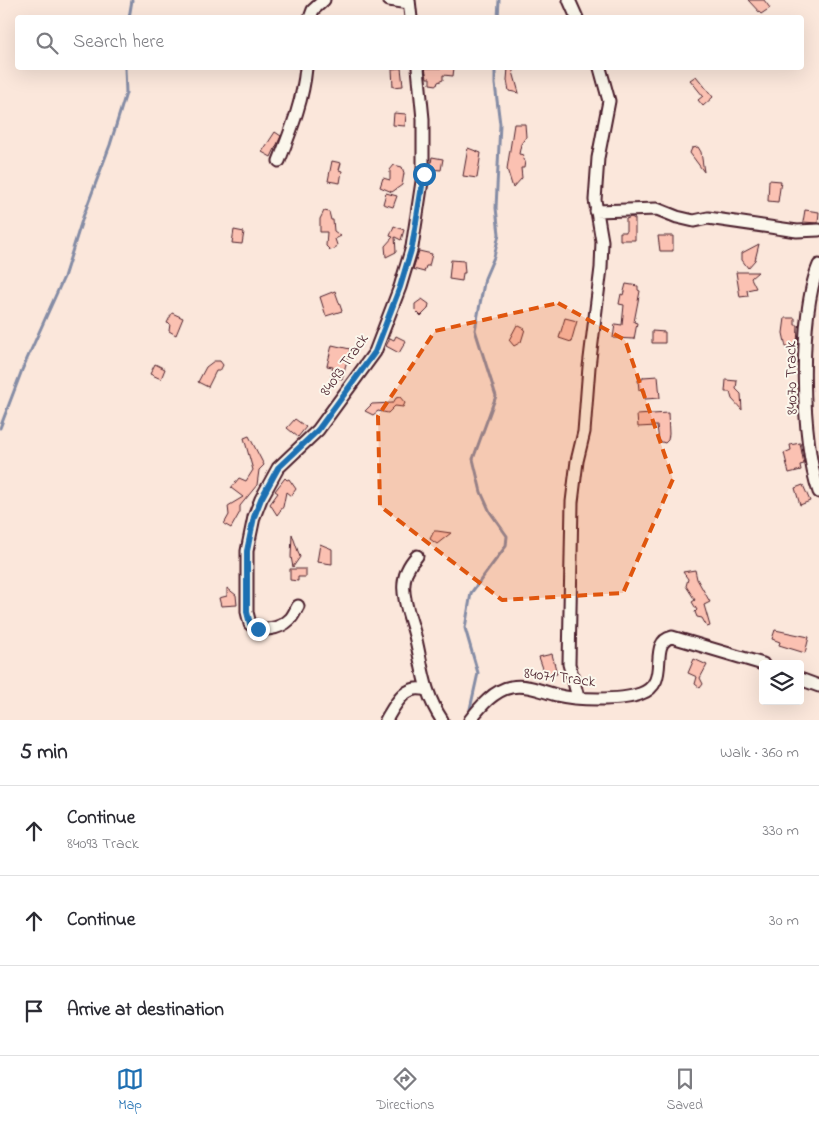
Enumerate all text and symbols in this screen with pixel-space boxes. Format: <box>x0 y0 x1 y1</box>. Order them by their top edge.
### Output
search box <box>15 15 804 70</box>
icon: search <box>33 29 61 57</box>
text: Search here <box>73 29 164 56</box>
route start <box>413 163 436 186</box>
street label: 84093 Track <box>314 328 376 401</box>
street label: 84070 Track <box>779 340 805 415</box>
route end <box>247 618 270 641</box>
map controls <box>759 660 804 705</box>
button: layers <box>759 660 804 705</box>
street label: 84071 Track <box>523 662 598 694</box>
text: 5 min <box>20 738 68 768</box>
text: Walk · 360 m <box>720 741 799 765</box>
text: Continue <box>67 805 135 832</box>
icon: ahead <box>20 817 48 845</box>
text: 330 m <box>762 819 799 843</box>
text: 84093 Track <box>67 832 139 856</box>
icon: ahead <box>20 907 48 935</box>
text: Continue <box>67 907 135 934</box>
text: 30 m <box>769 909 799 933</box>
icon: arrive <box>20 997 48 1025</box>
text: Arrive at destination <box>67 997 224 1024</box>
tab: Map <box>116 1065 144 1116</box>
tab: Directions <box>376 1065 434 1116</box>
tab: Saved <box>666 1065 703 1116</box>

